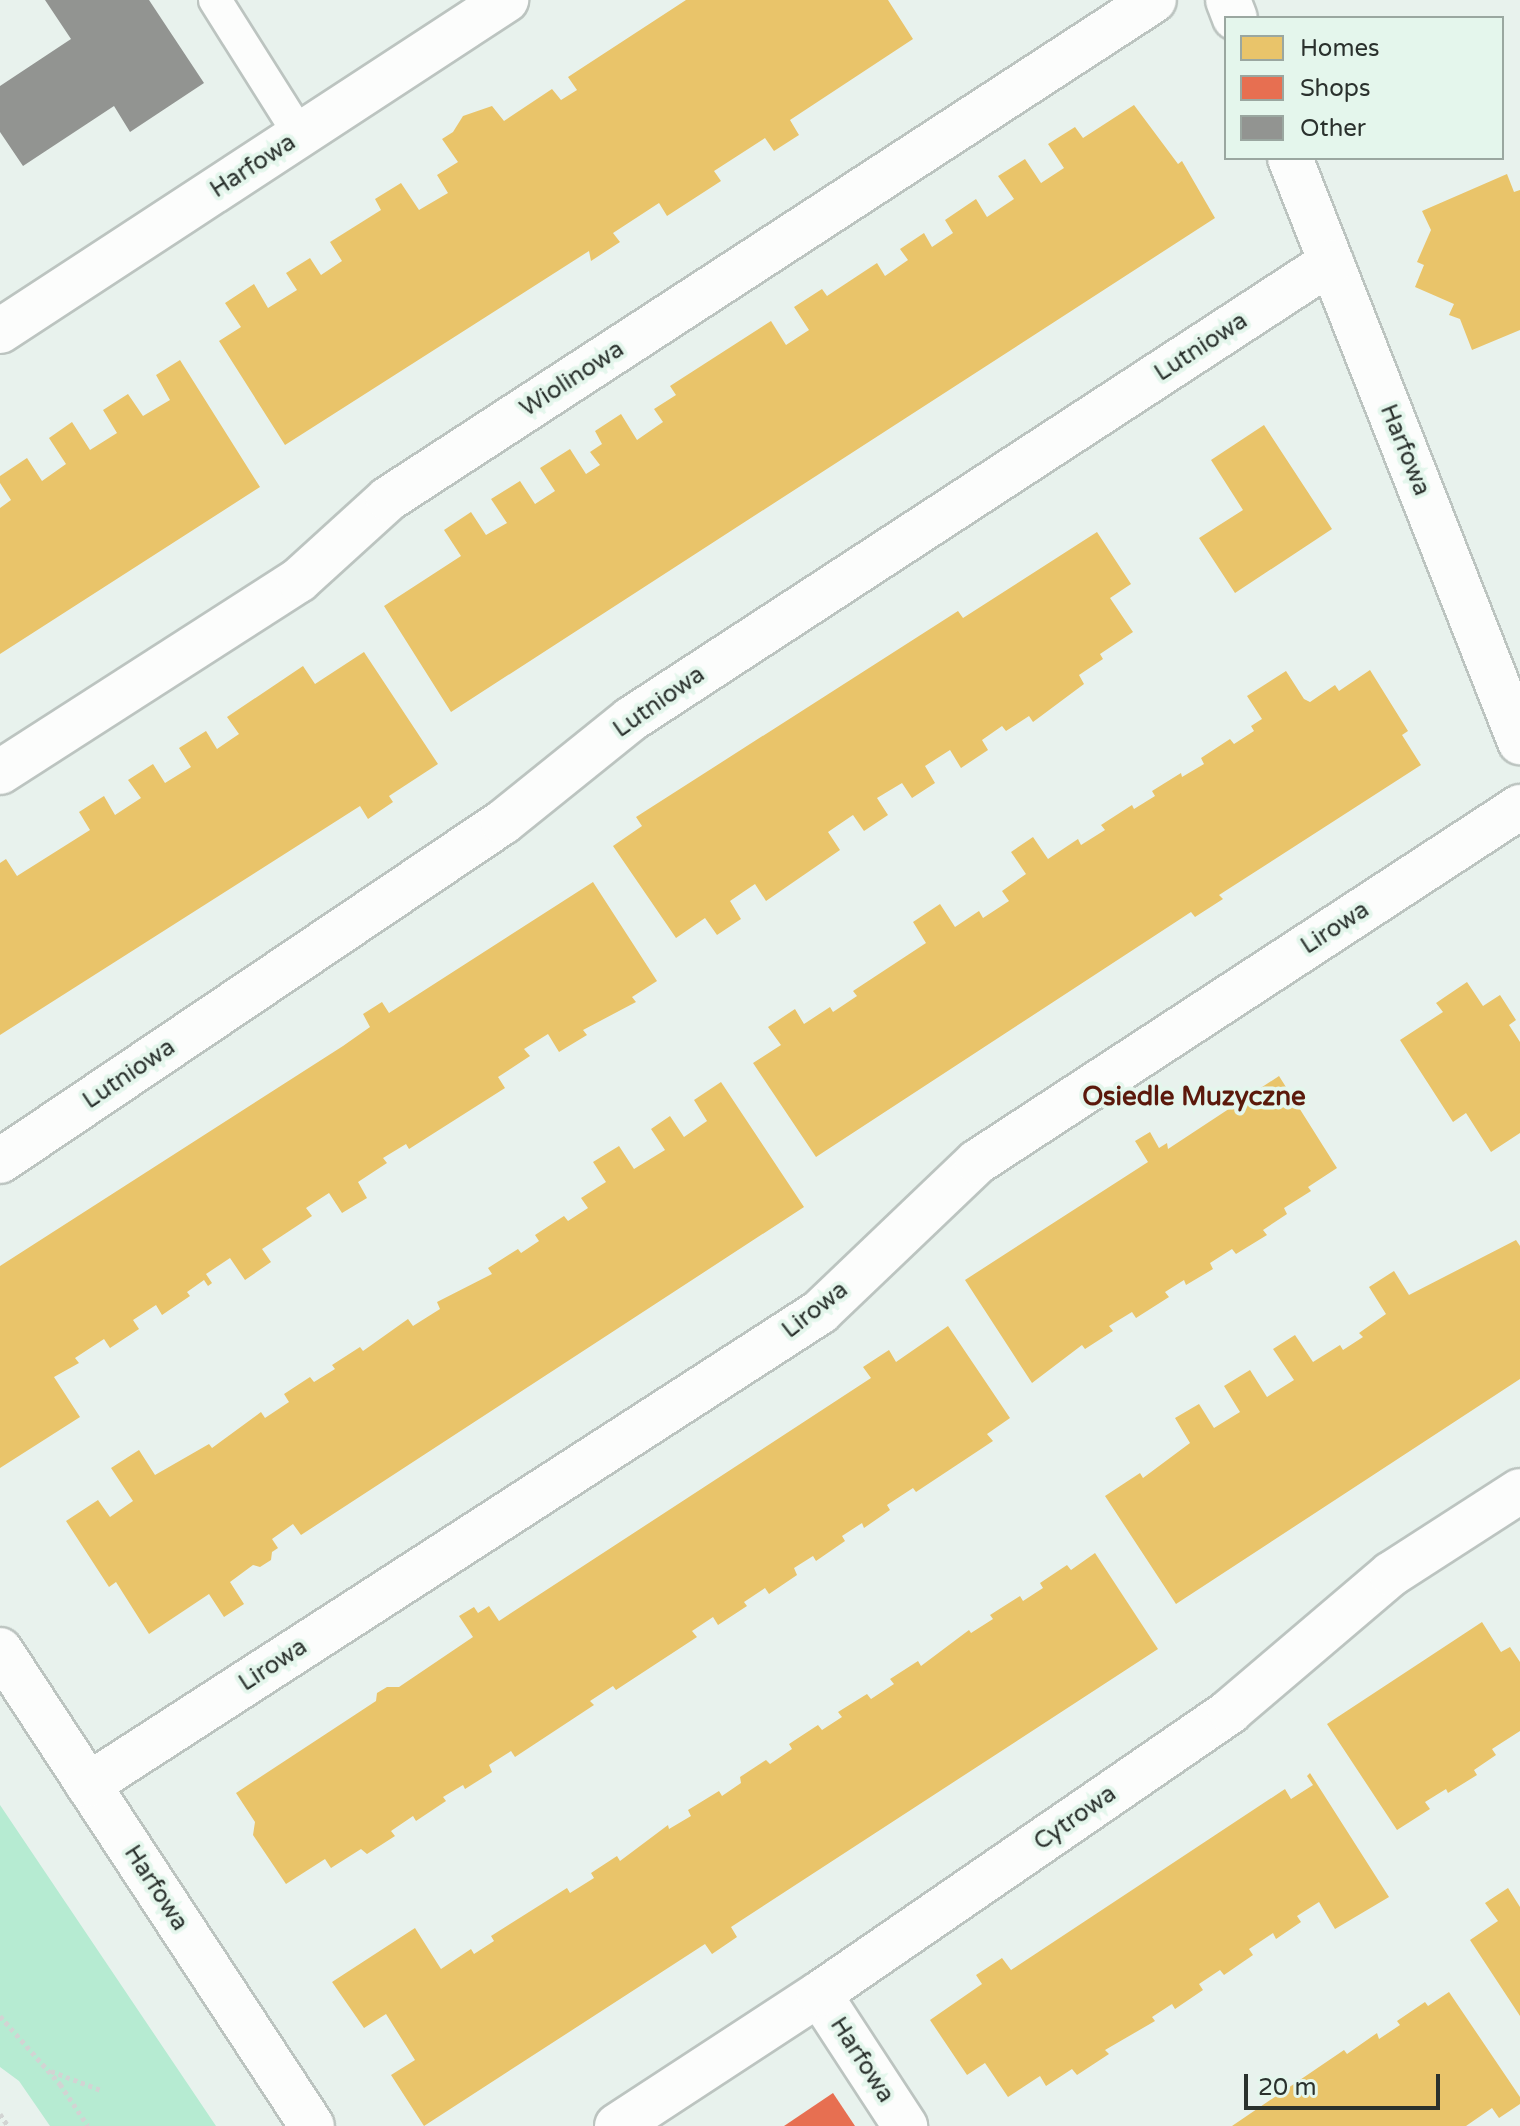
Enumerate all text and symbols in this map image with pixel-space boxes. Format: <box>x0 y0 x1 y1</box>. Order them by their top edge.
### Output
legend <box>1224 16 1504 160</box>
text: Homes <box>1300 34 1380 63</box>
text: Shops <box>1300 74 1370 103</box>
text: Other <box>1300 114 1366 143</box>
street label: Harfowa <box>205 128 301 204</box>
street label: Lutniowa <box>1149 306 1253 388</box>
street label: Wiolinowa <box>515 335 629 423</box>
street label: Harfowa <box>1374 400 1436 500</box>
street label: Lutniowa <box>608 660 710 744</box>
street label: Lirowa <box>1296 895 1374 961</box>
street label: Lutniowa <box>77 1033 181 1115</box>
district label: Osiedle Muzyczne <box>1082 1081 1306 1113</box>
street label: Lirowa <box>776 1275 854 1345</box>
street label: Lirowa <box>234 1632 312 1698</box>
street label: Cytrowa <box>1028 1779 1122 1857</box>
street label: Harfowa <box>118 1840 194 1936</box>
street label: Harfowa <box>824 2012 900 2108</box>
scale bar <box>1248 2058 1444 2108</box>
text: 20 m <box>1258 2073 1316 2102</box>

